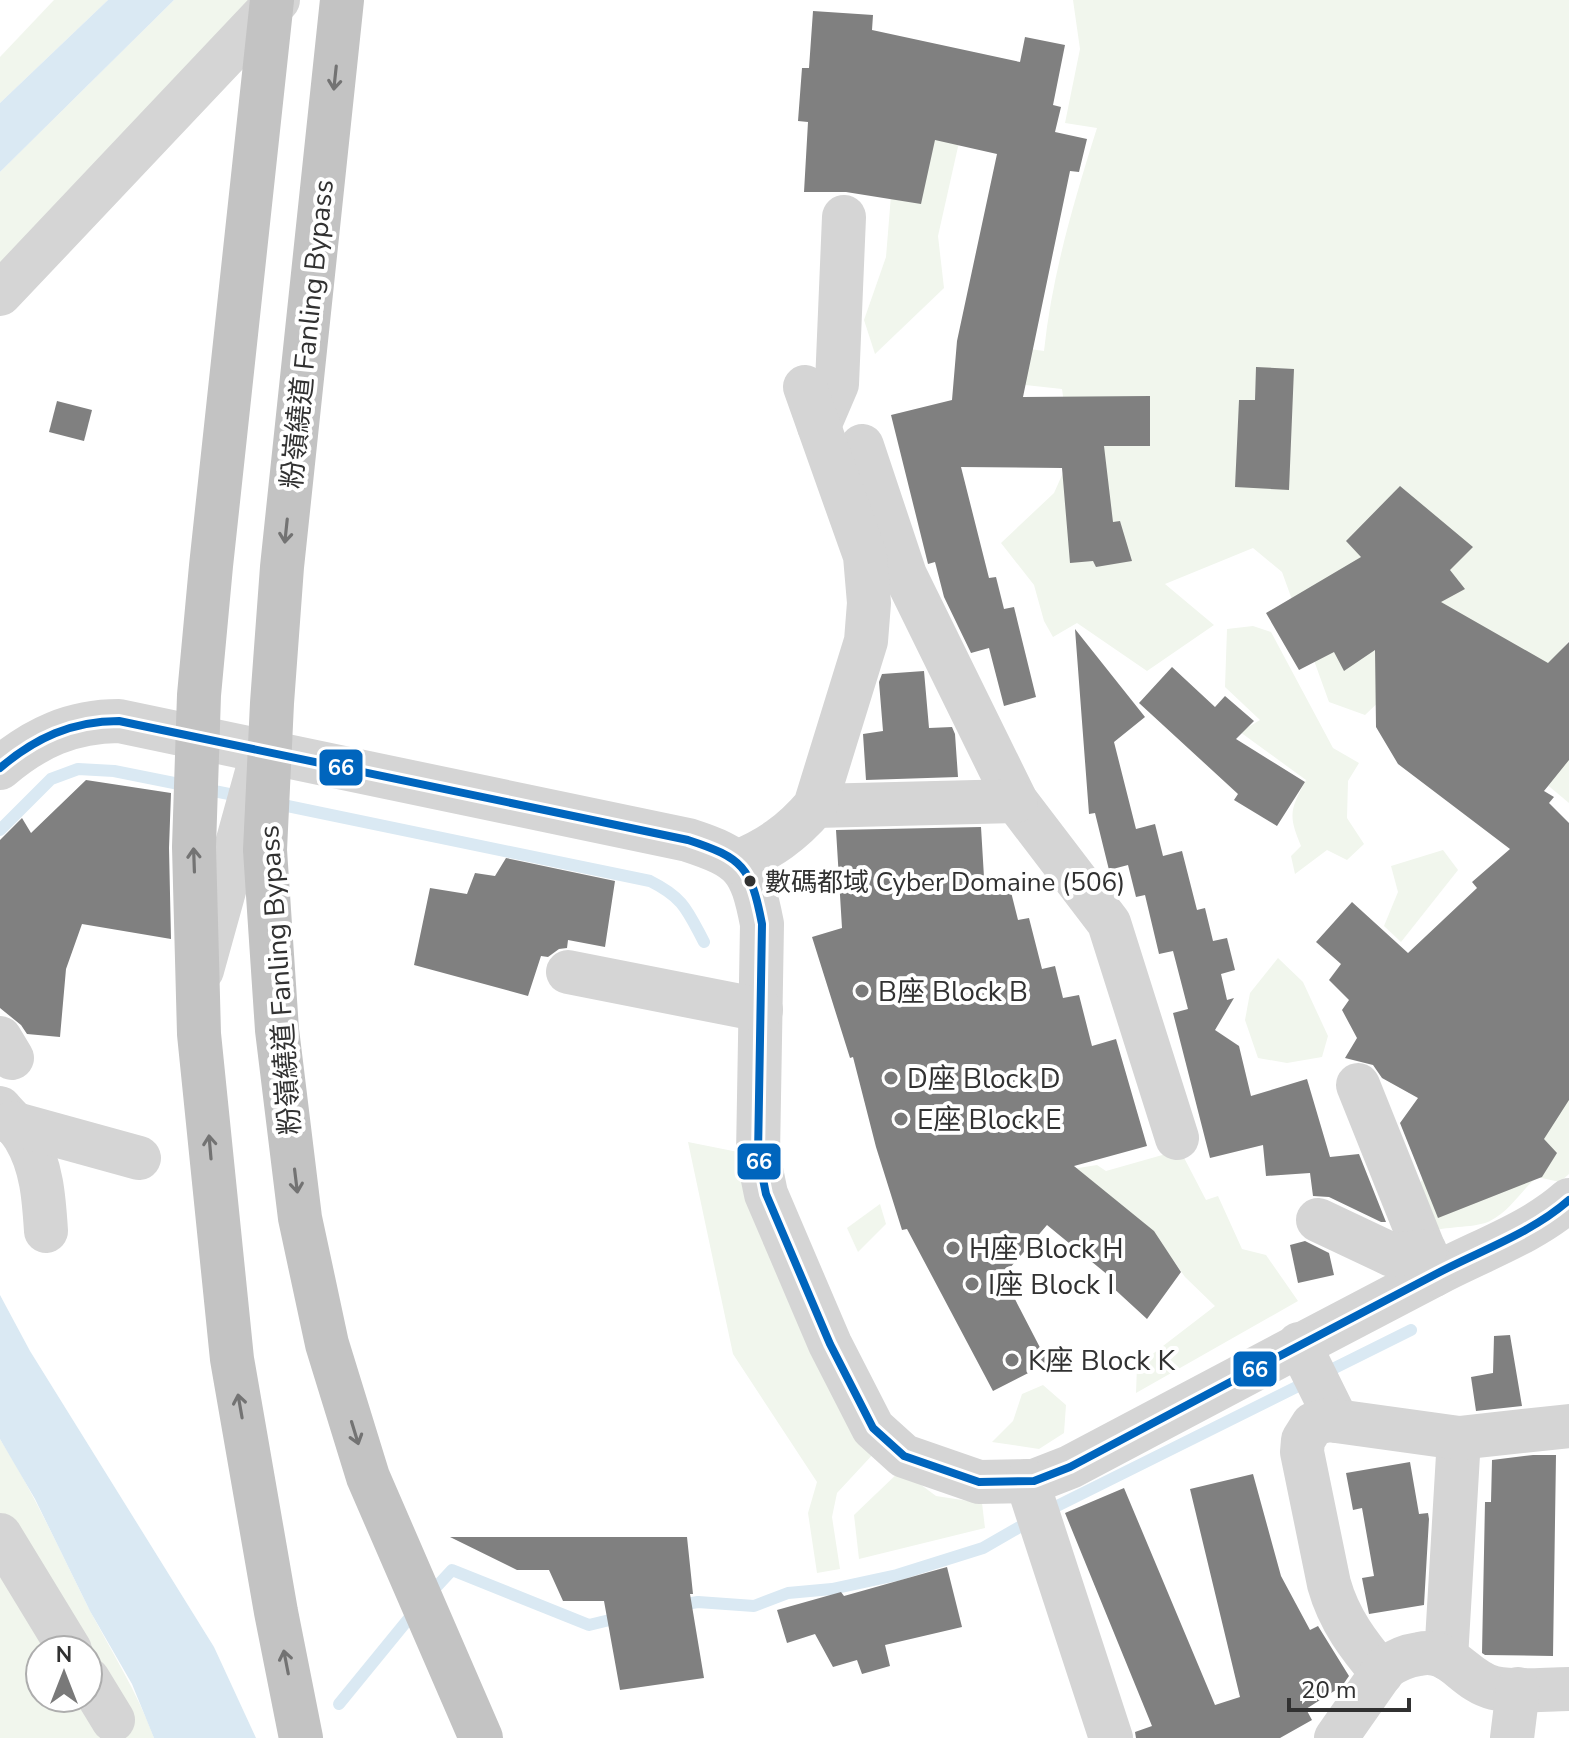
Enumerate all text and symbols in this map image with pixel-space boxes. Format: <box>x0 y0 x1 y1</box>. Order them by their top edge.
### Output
one-way arrow <box>327 64 342 91</box>
street label: 粉嶺繞道 Fanling Bypass <box>273 178 343 490</box>
one-way arrow <box>279 517 294 544</box>
line badge: 66 <box>318 748 364 787</box>
text: 66 <box>328 753 354 783</box>
street label: 粉嶺繞道 Fanling Bypass <box>250 824 310 1136</box>
one-way arrow <box>187 847 202 874</box>
place label: 數碼都域 Cyber Domaine (506) <box>765 865 1125 900</box>
marker: 數碼都域 Cyber Domaine (506) <box>742 873 758 889</box>
place label: B座 Block B <box>878 973 1028 1011</box>
marker: B座 Block B <box>853 982 871 1000</box>
place label: D座 Block D <box>907 1060 1061 1098</box>
marker: D座 Block D <box>882 1069 900 1087</box>
place label: E座 Block E <box>917 1101 1062 1139</box>
marker: E座 Block E <box>892 1110 910 1128</box>
one-way arrow <box>202 1135 217 1161</box>
line badge: 66 <box>736 1142 782 1181</box>
text: 66 <box>746 1147 772 1177</box>
one-way arrow <box>288 1167 303 1194</box>
place label: H座 Block H <box>969 1230 1124 1268</box>
marker: H座 Block H <box>944 1239 962 1257</box>
place label: I座 Block I <box>988 1266 1114 1304</box>
marker: I座 Block I <box>963 1275 981 1293</box>
place label: K座 Block K <box>1028 1342 1176 1380</box>
line badge: 66 <box>1232 1350 1278 1388</box>
marker: K座 Block K <box>1003 1351 1021 1369</box>
text: 66 <box>1242 1355 1268 1385</box>
one-way arrow <box>232 1393 247 1419</box>
one-way arrow <box>348 1420 363 1446</box>
north arrow <box>24 1634 104 1714</box>
text: N <box>56 1640 72 1670</box>
one-way arrow <box>278 1649 293 1675</box>
scale bar <box>1289 1662 1409 1712</box>
text: 20 m <box>1301 1674 1357 1706</box>

